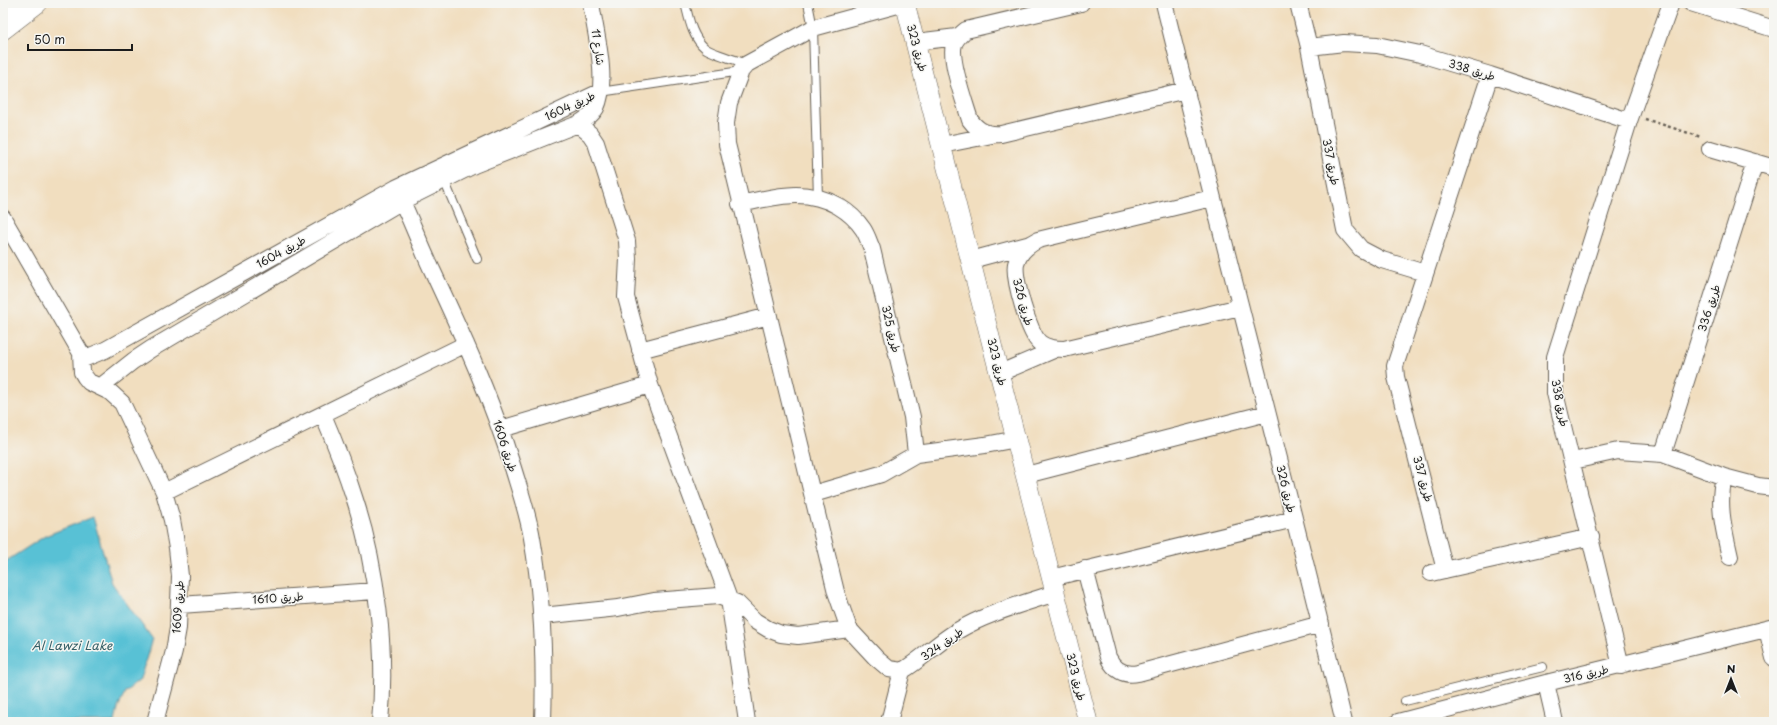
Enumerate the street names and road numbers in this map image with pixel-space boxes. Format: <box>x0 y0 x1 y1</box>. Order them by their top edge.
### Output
street label: طريق 323 <box>903 22 932 74</box>
street label: شارع 11 <box>587 28 609 66</box>
street label: طريق 338 <box>1447 54 1498 85</box>
street label: طريق 1604 <box>542 86 598 125</box>
street label: طريق 337 <box>1319 137 1344 187</box>
street label: طريق 1604 <box>253 231 308 272</box>
street label: طريق 326 <box>1009 276 1038 328</box>
street label: طريق 336 <box>1693 282 1724 334</box>
street label: طريق 325 <box>878 303 905 354</box>
street label: طريق 323 <box>983 336 1012 388</box>
street label: طريق 338 <box>1548 378 1573 428</box>
street label: طريق 1606 <box>489 417 522 474</box>
street label: طريق 337 <box>1409 454 1438 504</box>
street label: طريق 326 <box>1272 463 1301 515</box>
street label: طريق 1609 <box>167 580 188 634</box>
street label: طريق 1610 <box>252 587 304 608</box>
street label: طريق 324 <box>917 623 966 664</box>
street label: طريق 323 <box>1062 651 1091 703</box>
street label: طريق 316 <box>1562 660 1610 687</box>

